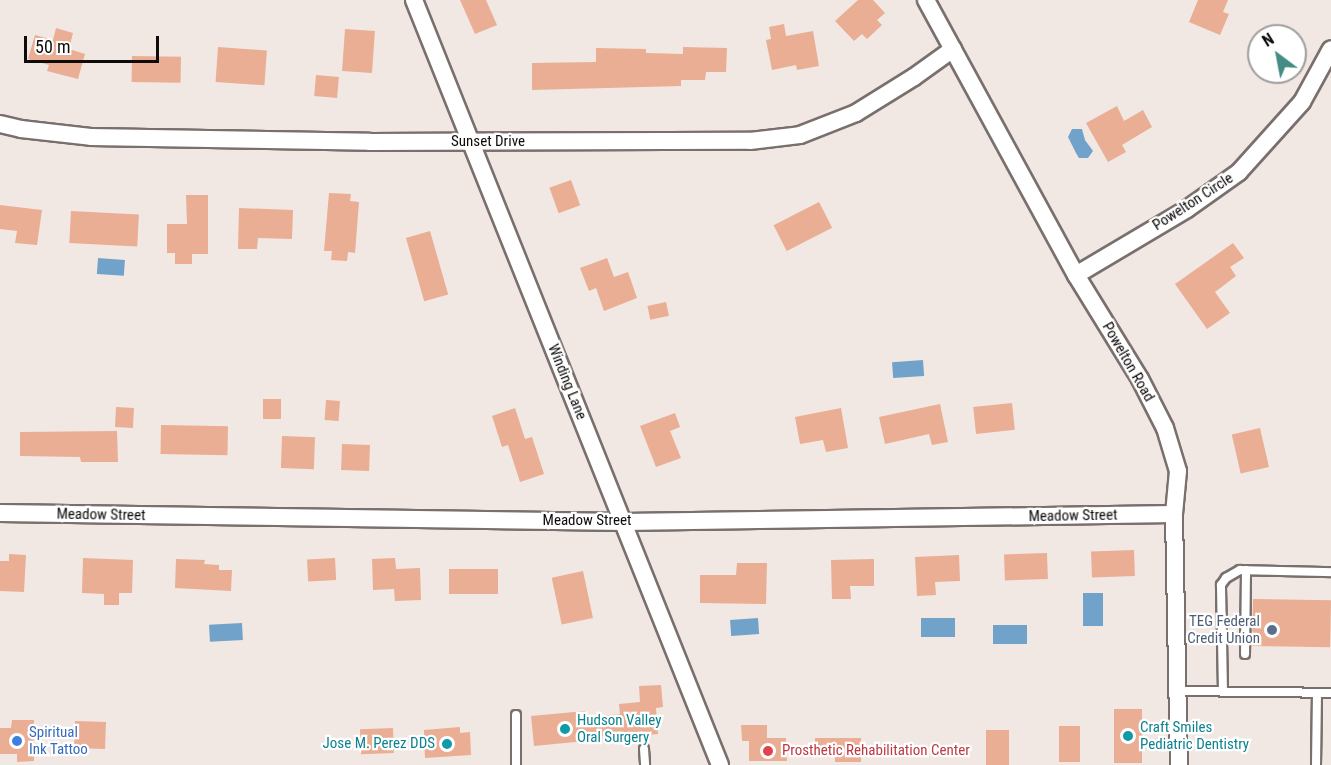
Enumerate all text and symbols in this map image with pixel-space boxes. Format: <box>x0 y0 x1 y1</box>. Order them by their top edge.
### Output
scale bar <box>27 24 162 62</box>
north arrow <box>1247 24 1307 84</box>
text: N <box>1259 29 1277 51</box>
text: 50 m <box>35 36 70 57</box>
street label: Sunset Drive <box>451 133 525 151</box>
street label: Powelton Circle <box>1149 169 1237 235</box>
street label: Powelton Road <box>1098 319 1158 405</box>
street label: Winding Lane <box>544 342 590 422</box>
street label: Meadow Street <box>56 505 146 525</box>
street label: Meadow Street <box>1028 506 1118 526</box>
street label: Meadow Street <box>543 512 631 530</box>
place label: TEG Federal Credit Union <box>1187 612 1260 647</box>
marker: TEG Federal Credit Union <box>1265 623 1279 637</box>
place label: Hudson Valley Oral Surgery <box>577 711 661 746</box>
place label: Craft Smiles Pediatric Dentistry <box>1140 718 1249 753</box>
marker: Hudson Valley Oral Surgery <box>558 722 572 736</box>
place label: Spiritual Ink Tattoo <box>29 723 88 758</box>
marker: Craft Smiles Pediatric Dentistry <box>1121 729 1135 743</box>
marker: Spiritual Ink Tattoo <box>10 734 24 748</box>
place label: Jose M. Perez DDS <box>323 735 435 753</box>
marker: Jose M. Perez DDS <box>440 737 454 751</box>
marker: Prosthetic Rehabilitation Center <box>759 742 777 760</box>
place label: Prosthetic Rehabilitation Center <box>782 742 970 760</box>

